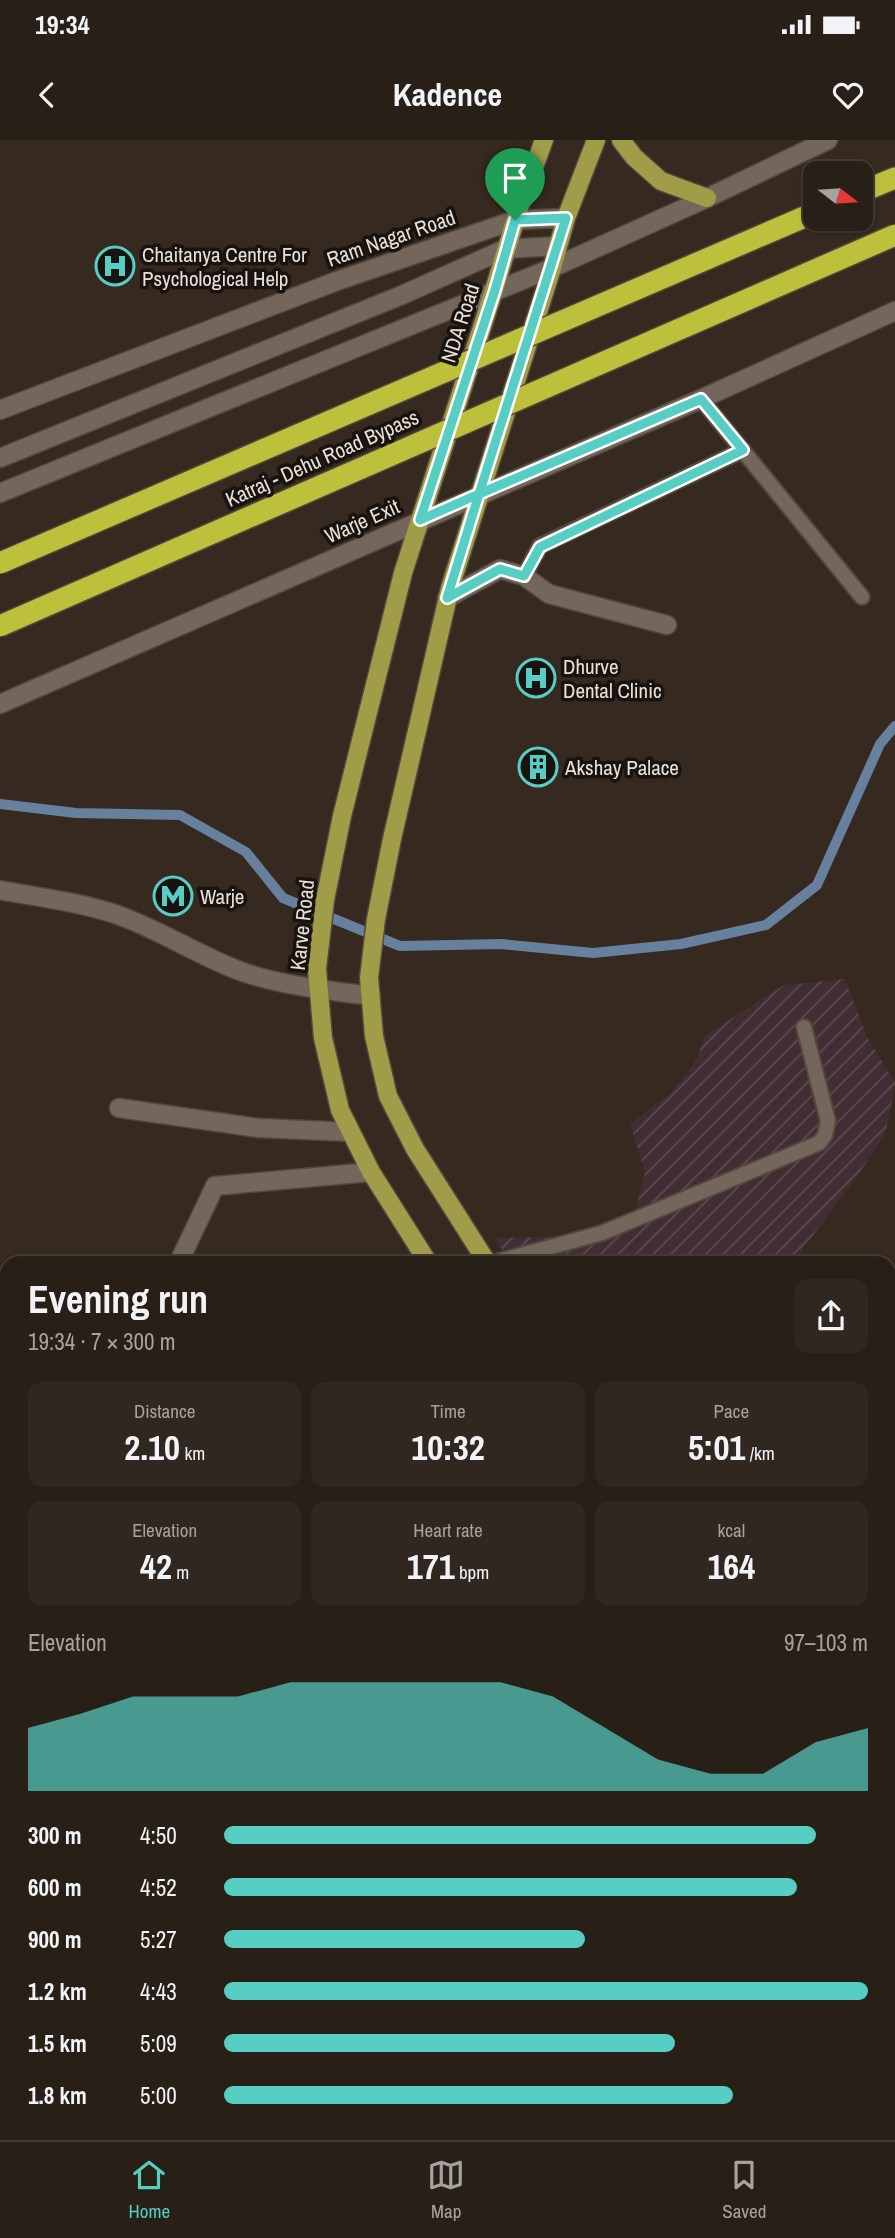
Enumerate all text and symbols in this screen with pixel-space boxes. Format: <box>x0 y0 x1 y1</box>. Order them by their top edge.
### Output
text: 19:34 <box>35 7 90 42</box>
text: Kadence <box>393 73 502 116</box>
icon: back <box>28 76 66 114</box>
icon: heart <box>829 76 867 114</box>
pin <box>485 148 545 220</box>
icon: arrive <box>496 159 534 197</box>
north arrow <box>803 161 873 231</box>
map controls <box>803 161 873 231</box>
street label: Ram Nagar Road <box>323 202 459 274</box>
place label: Chaitanya Centre For Psychological Help <box>142 240 307 293</box>
hospital icon: Chaitanya Centre For Psychological Help <box>94 245 136 287</box>
street label: NDA Road <box>434 280 486 366</box>
street label: Katraj - Dehu Road Bypass <box>221 402 423 514</box>
street label: Warje Exit <box>320 492 404 550</box>
place label: Dhurve Dental Clinic <box>563 652 662 705</box>
hospital icon: Dhurve Dental Clinic <box>515 657 557 699</box>
building icon: Akshay Palace <box>517 746 559 788</box>
place label: Akshay Palace <box>564 753 679 782</box>
metro station icon: Warje <box>152 875 194 917</box>
street label: Karve Road <box>283 878 321 972</box>
place label: Warje <box>200 882 244 911</box>
text: Evening run <box>28 1274 208 1325</box>
button: share <box>794 1279 868 1353</box>
text: 19:34 · 7 × 300 m <box>28 1326 175 1357</box>
text: Distance <box>134 1398 195 1424</box>
text: Time <box>430 1398 466 1424</box>
text: Pace <box>714 1398 749 1424</box>
text: 2.10 <box>124 1424 180 1471</box>
text: 10:32 <box>411 1424 485 1471</box>
text: 5:01 <box>688 1424 745 1471</box>
text: km <box>180 1440 205 1466</box>
text: /km <box>745 1440 775 1466</box>
text: Elevation <box>132 1517 197 1543</box>
text: Heart rate <box>413 1517 483 1543</box>
text: kcal <box>717 1517 745 1543</box>
text: 42 <box>140 1543 172 1590</box>
text: 171 <box>407 1543 455 1590</box>
text: 164 <box>707 1543 755 1590</box>
text: m <box>172 1559 189 1585</box>
text: bpm <box>455 1559 489 1585</box>
text: Elevation <box>28 1627 107 1658</box>
text: 97–103 m <box>784 1627 868 1658</box>
text: 300 m <box>28 1820 81 1851</box>
text: 4:50 <box>140 1820 177 1851</box>
text: 600 m <box>28 1872 81 1903</box>
text: 4:52 <box>140 1872 177 1903</box>
text: 900 m <box>28 1924 81 1955</box>
text: 5:27 <box>140 1924 177 1955</box>
text: 1.2 km <box>28 1976 87 2007</box>
text: 4:43 <box>140 1976 177 2007</box>
text: 1.5 km <box>28 2028 87 2059</box>
text: 5:09 <box>140 2028 177 2059</box>
text: 1.8 km <box>28 2080 87 2111</box>
text: 5:00 <box>140 2080 177 2111</box>
tab: Home <box>129 2156 170 2224</box>
tab: Map <box>427 2156 465 2224</box>
tab: Saved <box>722 2156 766 2224</box>

